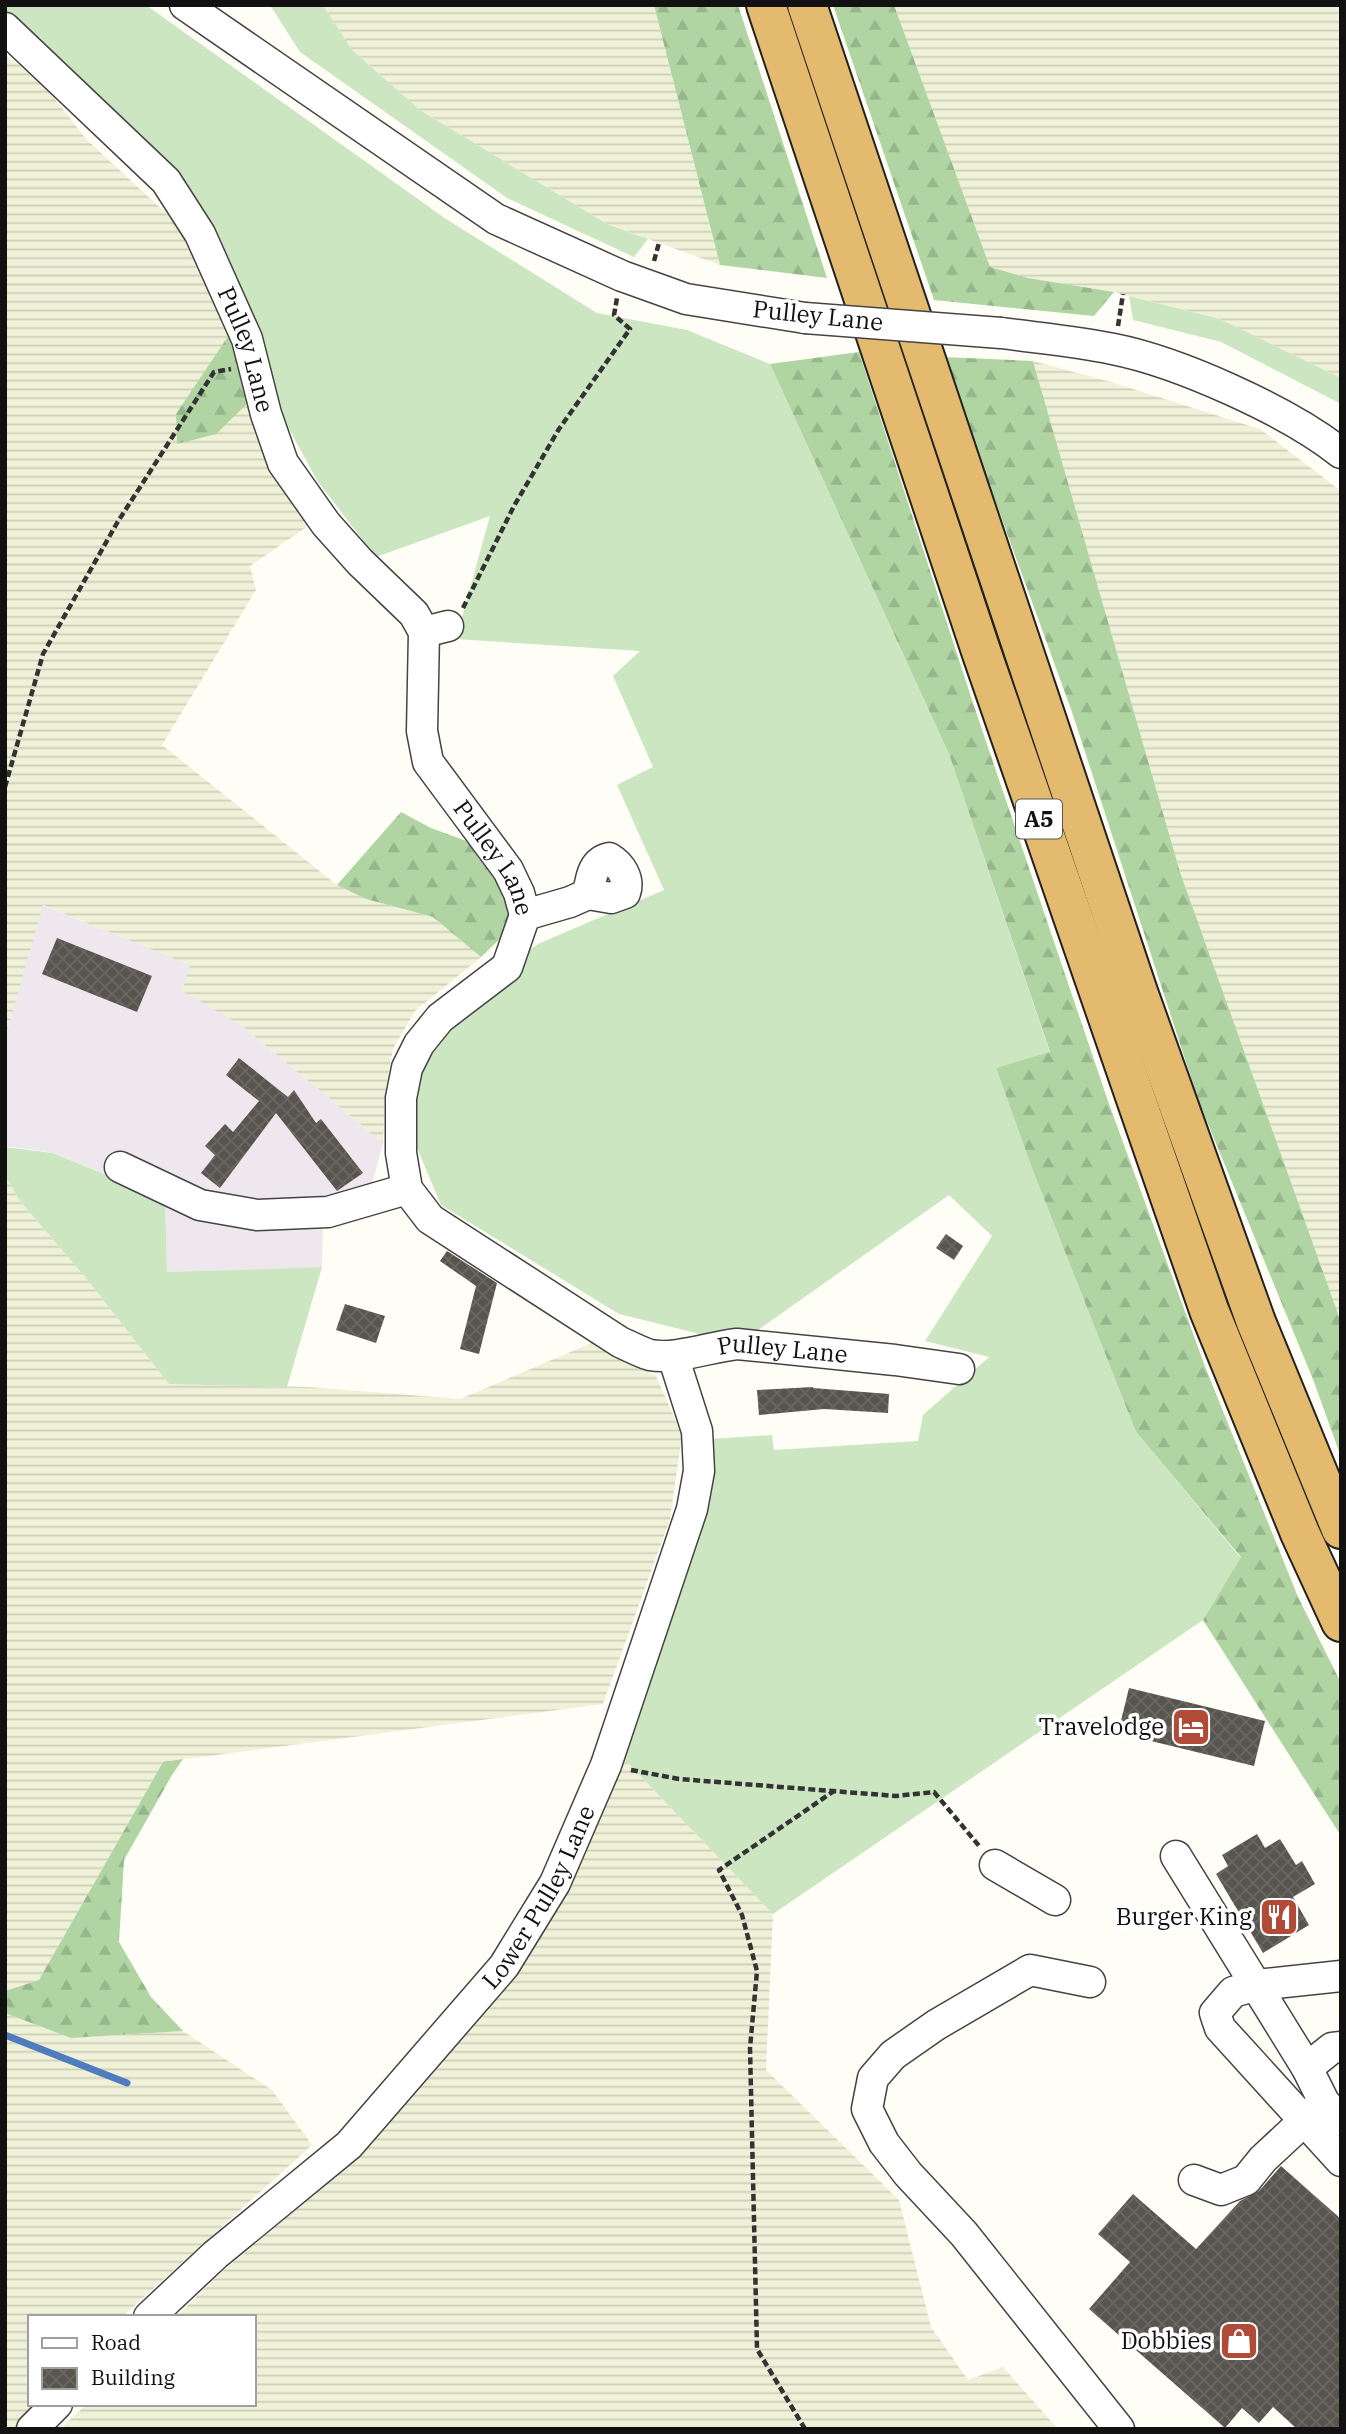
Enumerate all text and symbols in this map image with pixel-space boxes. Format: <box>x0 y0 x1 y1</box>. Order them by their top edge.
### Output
street label: Pulley Lane <box>211 281 282 416</box>
street label: Pulley Lane <box>751 292 885 338</box>
street label: Pulley Lane <box>447 793 541 919</box>
road number: A5 <box>1016 800 1062 838</box>
street label: Pulley Lane <box>715 1327 849 1370</box>
hotel icon: Travelodge <box>1170 1706 1212 1748</box>
place label: Travelodge <box>1039 1710 1164 1742</box>
street label: Lower Pulley Lane <box>474 1800 602 1995</box>
restaurant icon: Burger King <box>1258 1896 1300 1938</box>
place label: Burger King <box>1116 1900 1252 1932</box>
legend <box>28 2315 256 2406</box>
shop icon: Dobbies <box>1218 2320 1260 2362</box>
place label: Dobbies <box>1121 2324 1212 2356</box>
text: Road <box>91 2328 141 2356</box>
text: Building <box>91 2363 176 2391</box>

